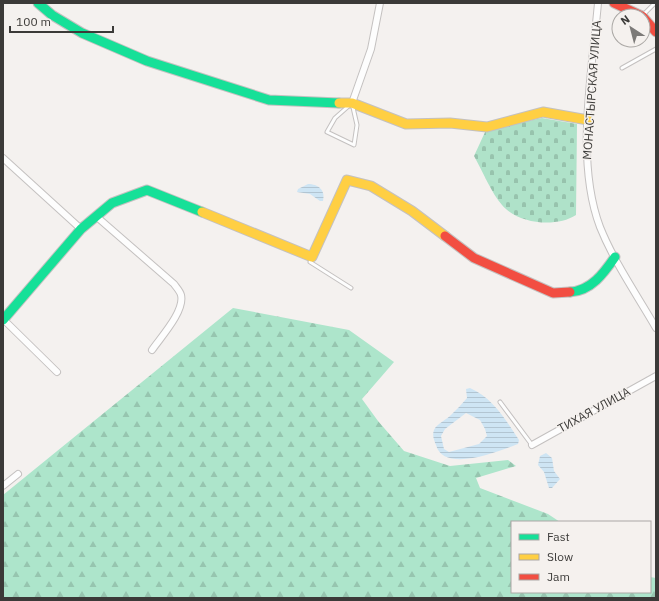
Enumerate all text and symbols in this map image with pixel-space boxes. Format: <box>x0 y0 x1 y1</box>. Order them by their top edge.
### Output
scale bar <box>10 8 113 34</box>
north arrow <box>611 8 651 48</box>
text: N <box>618 12 632 28</box>
text: 100 m <box>16 14 51 29</box>
street label: МОНАСТЫРСКАЯ УЛИЦА <box>579 20 604 160</box>
street label: ТИХАЯ УЛИЦА <box>555 383 633 436</box>
legend <box>511 521 651 593</box>
text: Fast <box>547 529 570 544</box>
text: Slow <box>547 549 573 564</box>
text: Jam <box>547 569 570 584</box>

